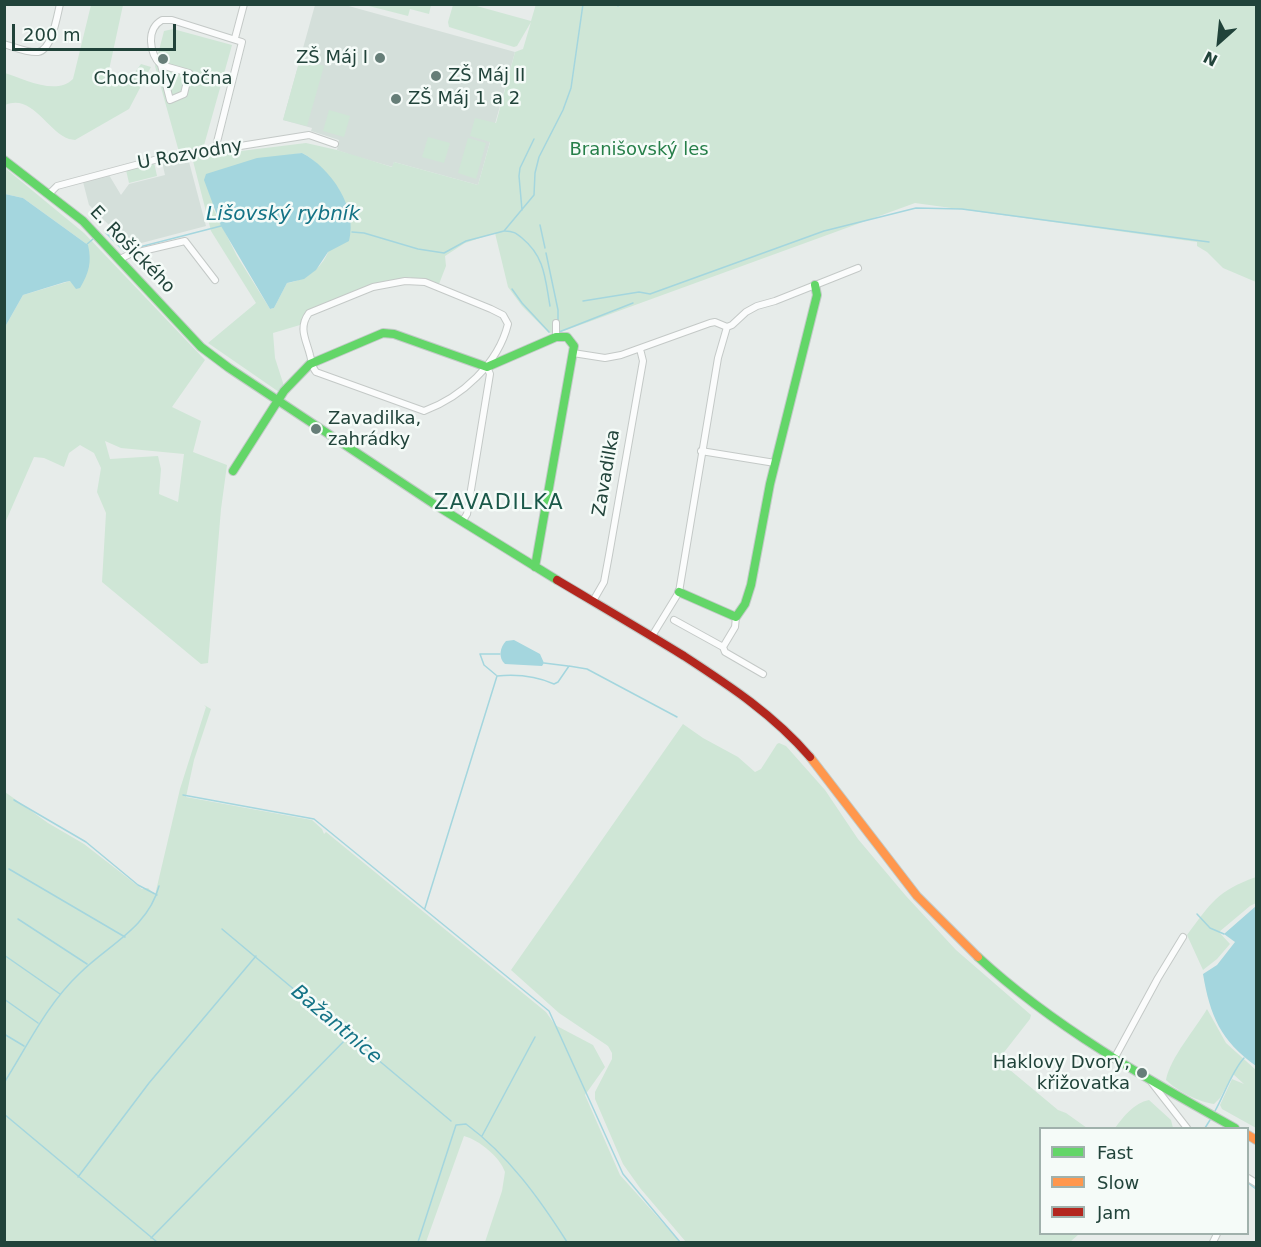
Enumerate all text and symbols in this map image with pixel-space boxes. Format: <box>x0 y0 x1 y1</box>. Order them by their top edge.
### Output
scale bar <box>15 12 178 50</box>
north arrow <box>1189 12 1249 72</box>
text: 200 m <box>23 24 81 45</box>
place label: ZŠ Máj I <box>296 47 368 69</box>
text: N <box>1200 47 1221 70</box>
marker: ZŠ Máj I <box>373 51 387 65</box>
marker: Chocholy točna <box>156 52 170 66</box>
place label: ZŠ Máj II <box>448 65 525 87</box>
place label: Chocholy točna <box>93 68 233 90</box>
marker: ZŠ Máj II <box>429 69 443 83</box>
place label: ZŠ Máj 1 a 2 <box>408 88 520 110</box>
marker: ZŠ Máj 1 a 2 <box>389 92 403 106</box>
street label: U Rozvodny <box>136 135 244 175</box>
park label: Branišovský les <box>569 139 709 161</box>
street label: E. Rošického <box>85 202 179 298</box>
water label: Lišovský rybník <box>206 203 360 227</box>
place label: Zavadilka, zahrádky <box>328 408 421 450</box>
marker: Zavadilka, zahrádky <box>309 422 323 436</box>
street label: Zavadilka <box>589 428 625 518</box>
district label: ZAVADILKA <box>434 491 564 517</box>
water label: Bažantnice <box>286 980 386 1070</box>
place label: Haklovy Dvory, křižovatka <box>993 1052 1130 1094</box>
marker: Haklovy Dvory, křižovatka <box>1135 1066 1149 1080</box>
legend <box>1039 1127 1249 1235</box>
text: Fast <box>1097 1142 1133 1163</box>
text: Slow <box>1097 1172 1139 1193</box>
text: Jam <box>1097 1202 1131 1223</box>

